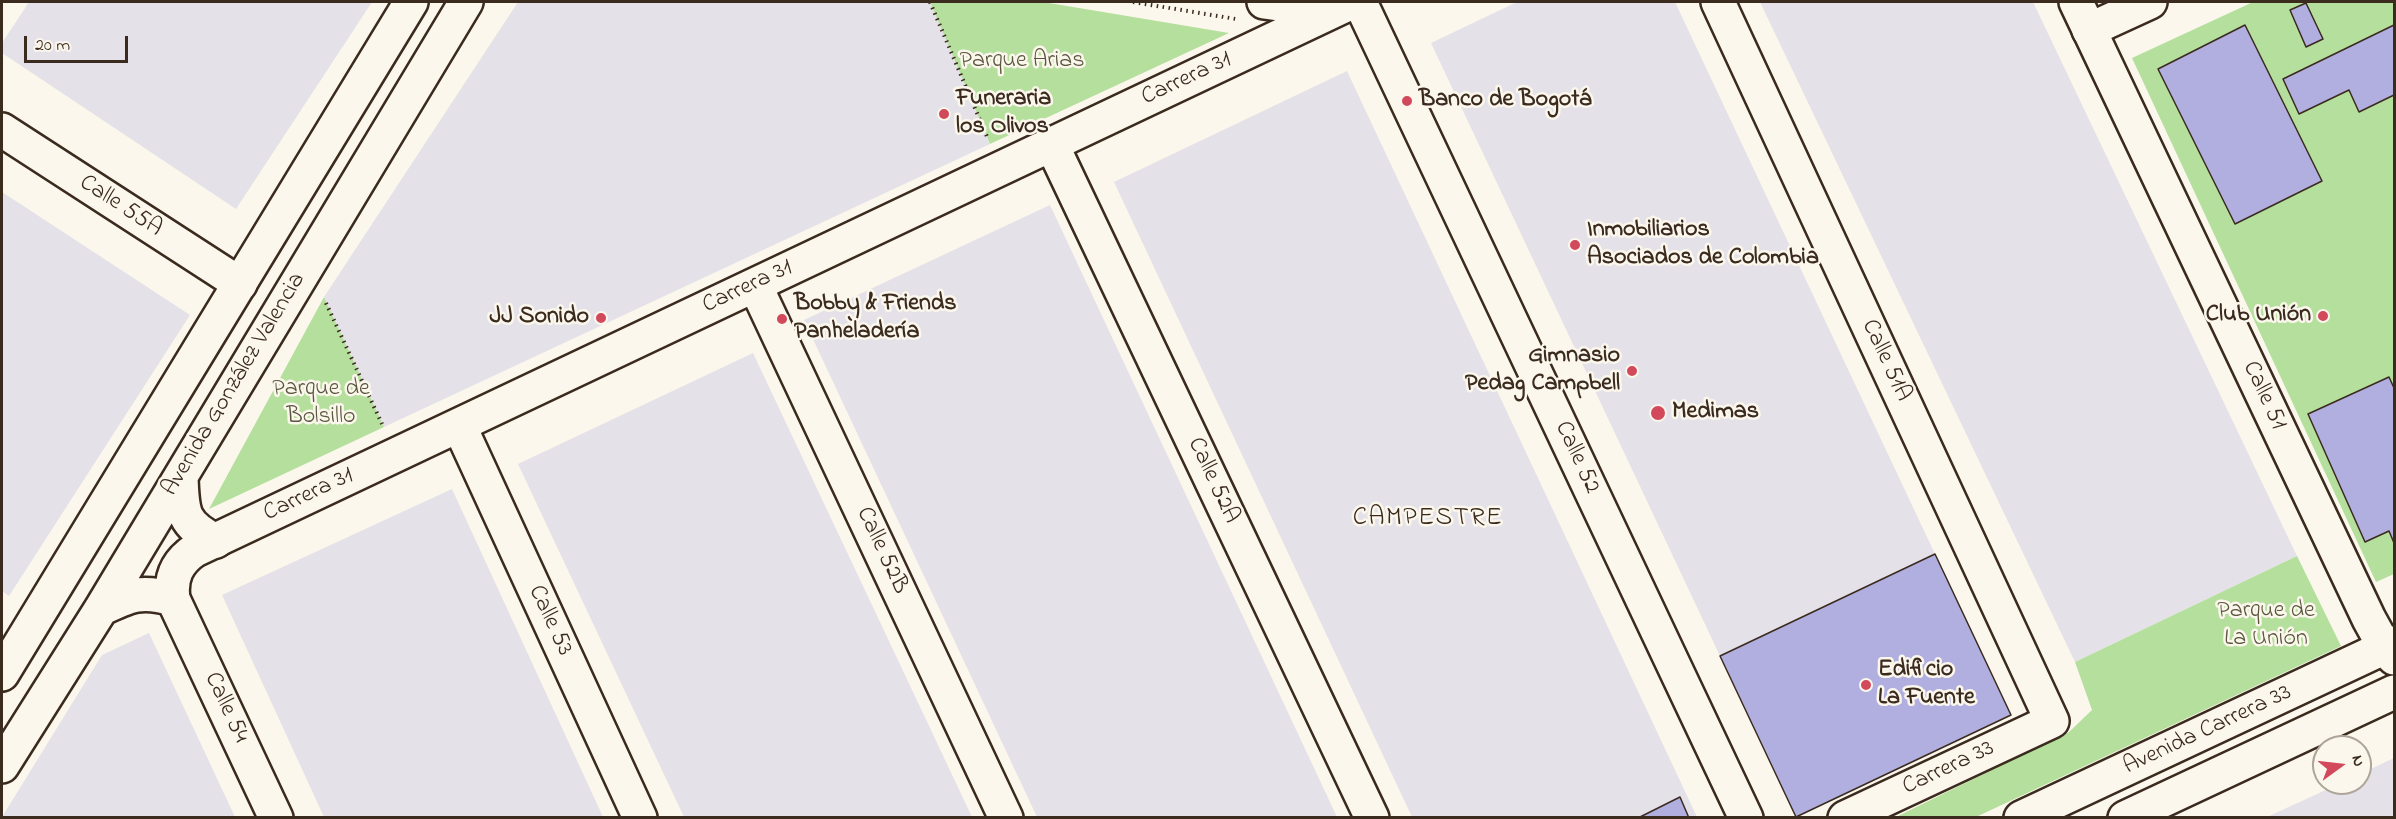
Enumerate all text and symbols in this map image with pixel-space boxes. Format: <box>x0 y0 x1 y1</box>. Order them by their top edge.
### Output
scale bar <box>27 24 130 62</box>
text: 20 m <box>35 33 70 59</box>
street label: Carrera 31 <box>1138 47 1236 113</box>
park label: Parque Arias <box>960 48 1084 76</box>
place label: Funeraria los Olivos <box>956 86 1051 142</box>
place label: Banco de Bogotá <box>1419 87 1591 115</box>
marker: Banco de Bogotá <box>1400 94 1414 108</box>
marker: Funeraria los Olivos <box>937 107 951 121</box>
street label: Calle 55A <box>73 170 167 244</box>
place label: Inmobiliarios Asociados de Colombia <box>1587 217 1819 273</box>
marker: Inmobiliarios Asociados de Colombia <box>1568 238 1582 252</box>
street label: Carrera 31 <box>699 255 797 321</box>
street label: Avenida González Valencia <box>157 268 313 502</box>
place label: Bobby & Friends Panheladería <box>794 291 957 347</box>
place label: Club Unión <box>2206 302 2311 330</box>
place label: JJ Sonido <box>490 304 589 332</box>
marker: Club Unión <box>2316 309 2330 323</box>
marker: JJ Sonido <box>594 311 608 325</box>
marker: Bobby & Friends Panheladería <box>775 312 789 326</box>
street label: Calle 51A <box>1854 315 1916 407</box>
place label: Gimnasio Pedag Campbell <box>1465 343 1620 399</box>
street label: Calle 51 <box>2235 357 2291 435</box>
marker: Gimnasio Pedag Campbell <box>1625 364 1639 378</box>
park label: Parque de Bolsillo <box>272 376 370 432</box>
place label: Medimas <box>1672 399 1759 427</box>
marker: Medimas <box>1649 404 1667 422</box>
street label: Calle 52 <box>1547 417 1605 499</box>
street label: Calle 52A <box>1180 433 1244 529</box>
street label: Carrera 31 <box>260 463 358 529</box>
street label: Calle 52B <box>848 503 914 599</box>
district label: CAMPESTRE <box>1353 504 1503 536</box>
street label: Calle 53 <box>520 581 578 661</box>
park label: Parque de La Unión <box>2217 598 2315 654</box>
place label: Edificio La Fuente <box>1878 657 1975 713</box>
street label: Calle 54 <box>196 668 254 748</box>
marker: Edificio La Fuente <box>1859 678 1873 692</box>
street label: Avenida Carrera 33 <box>2119 679 2297 783</box>
street label: Carrera 33 <box>1899 735 1999 803</box>
north arrow <box>2312 735 2372 795</box>
text: N <box>2344 753 2370 769</box>

